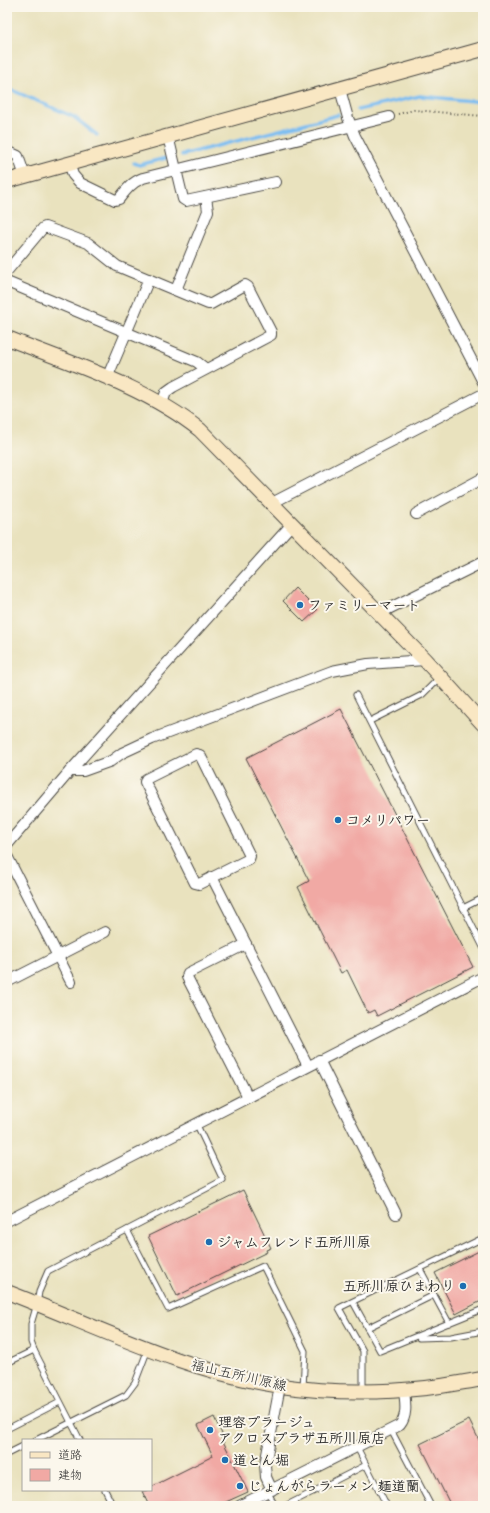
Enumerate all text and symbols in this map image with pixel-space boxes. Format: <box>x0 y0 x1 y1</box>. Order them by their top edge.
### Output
place label: ファミリーマート <box>308 593 421 618</box>
marker: ファミリーマート <box>295 600 305 610</box>
place label: コメリパワー <box>346 808 430 833</box>
marker: コメリパワー <box>333 815 343 825</box>
place label: ジャムフレンド五所川原 <box>217 1230 371 1255</box>
marker: ジャムフレンド五所川原 <box>204 1237 214 1247</box>
place label: 五所川原ひまわり <box>343 1274 455 1299</box>
marker: 五所川原ひまわり <box>458 1281 468 1291</box>
street label: 福山五所川原線 <box>188 1352 289 1399</box>
place label: 理容プラージュ アクロスプラザ五所川原店 <box>218 1410 385 1451</box>
marker: 理容プラージュ アクロスプラザ五所川原店 <box>205 1425 215 1435</box>
legend <box>22 1439 152 1491</box>
text: 道路 <box>58 1444 82 1466</box>
place label: 道とん堀 <box>233 1448 289 1473</box>
marker: 道とん堀 <box>220 1455 230 1465</box>
text: 建物 <box>58 1464 82 1486</box>
place label: じょんがらラーメン 麺道蘭 <box>248 1474 420 1499</box>
marker: じょんがらラーメン 麺道蘭 <box>235 1481 245 1491</box>

